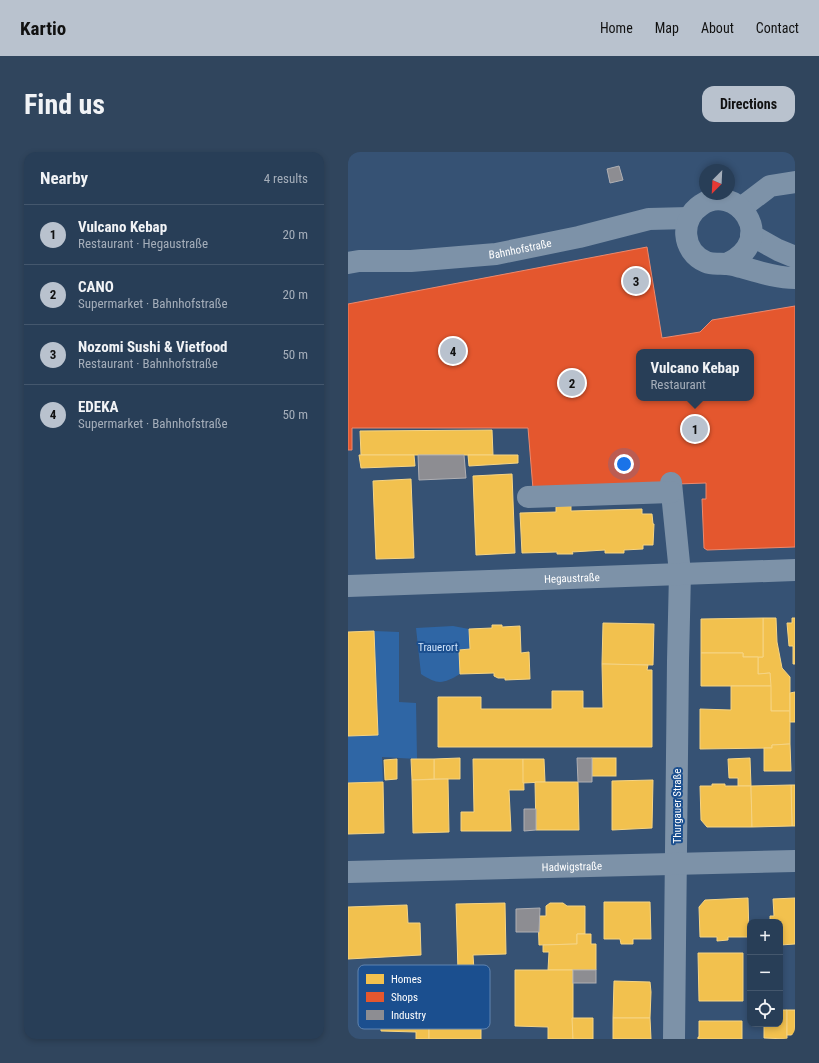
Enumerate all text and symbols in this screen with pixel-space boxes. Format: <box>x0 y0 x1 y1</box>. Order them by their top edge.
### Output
text: Kartio <box>20 17 66 40</box>
text: Home <box>600 20 633 36</box>
text: Map <box>655 20 679 36</box>
text: About <box>701 20 734 36</box>
text: Contact <box>756 20 799 36</box>
button: Directions <box>702 86 795 122</box>
text: Find us <box>24 88 105 121</box>
north arrow <box>699 164 735 200</box>
text: Nearby <box>40 168 88 188</box>
text: 4 results <box>264 171 308 186</box>
text: Vulcano Kebap <box>78 218 167 236</box>
text: 1 <box>50 227 56 242</box>
text: 20 m <box>282 227 308 242</box>
text: Restaurant · Hegaustraße <box>78 236 208 251</box>
street label: Bahnhofstraße <box>488 236 553 261</box>
pin: 3 <box>623 266 649 296</box>
text: CANO <box>78 278 114 296</box>
text: 2 <box>50 287 56 302</box>
text: 20 m <box>282 287 308 302</box>
text: Supermarket · Bahnhofstraße <box>78 296 228 311</box>
pin: 4 <box>440 336 466 366</box>
text: Nozomi Sushi & Vietfood <box>78 338 228 356</box>
text: 3 <box>50 347 56 362</box>
text: 50 m <box>282 347 308 362</box>
popup <box>636 349 754 401</box>
text: Restaurant · Bahnhofstraße <box>78 356 218 371</box>
text: Vulcano Kebap <box>650 359 740 377</box>
pin: 2 <box>559 368 585 398</box>
text: Restaurant <box>650 377 706 392</box>
text: EDEKA <box>78 398 118 416</box>
text: 4 <box>50 407 56 422</box>
text: 50 m <box>282 407 308 422</box>
pin: 1 <box>682 414 708 444</box>
text: Supermarket · Bahnhofstraße <box>78 416 228 431</box>
your location <box>614 454 634 474</box>
street label: Hegaustraße <box>544 570 600 585</box>
park label: Trauerort <box>418 641 458 654</box>
street label: Thurgauer Straße <box>671 769 684 843</box>
street label: Hadwigstraße <box>542 859 602 874</box>
map controls <box>747 919 783 1027</box>
button: + <box>747 919 783 955</box>
button: − <box>747 955 783 991</box>
legend <box>358 965 490 1029</box>
text: Homes <box>391 973 422 986</box>
text: Shops <box>391 991 418 1004</box>
button: locate <box>747 991 783 1027</box>
text: Industry <box>391 1009 427 1022</box>

